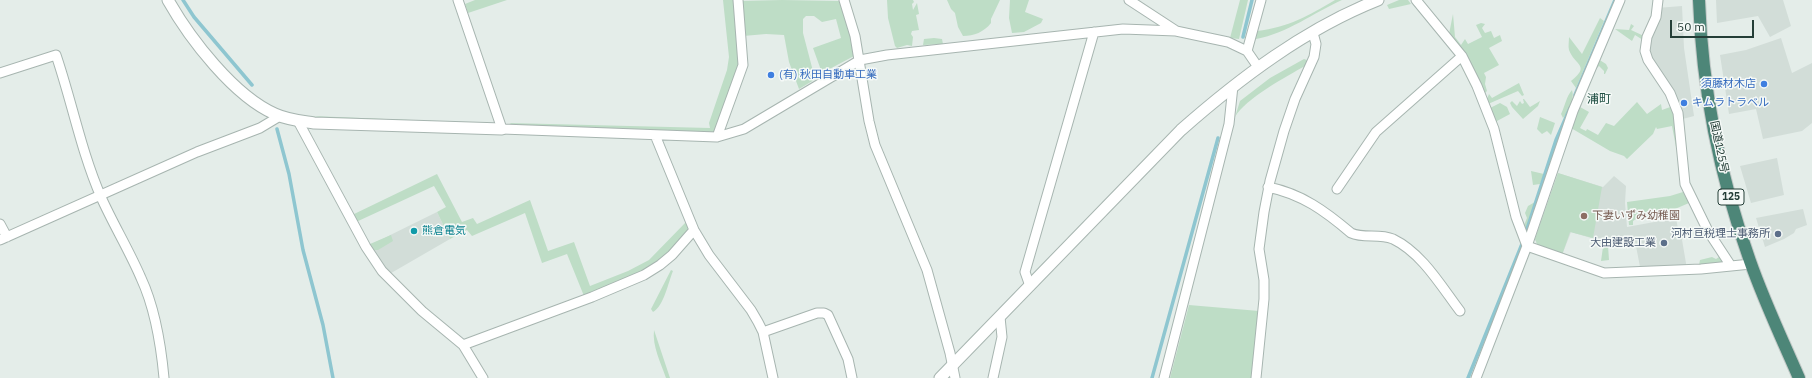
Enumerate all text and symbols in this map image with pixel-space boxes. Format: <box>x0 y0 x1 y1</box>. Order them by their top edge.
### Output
scale bar <box>1672 12 1756 38</box>
text: 50 m <box>1677 19 1705 34</box>
place label: (有) 秋田自動車工業 <box>779 68 877 82</box>
marker: (有) 秋田自動車工業 <box>766 70 776 80</box>
place label: 須藤材木店 <box>1701 77 1756 91</box>
marker: 須藤材木店 <box>1759 79 1769 89</box>
district label: 浦町 <box>1587 93 1611 107</box>
place label: キムラトラベル <box>1692 96 1769 110</box>
marker: キムラトラベル <box>1679 98 1689 108</box>
street label: 国道125号 <box>1707 120 1731 174</box>
road number: 125 <box>1718 189 1744 205</box>
place label: 下妻いずみ幼稚園 <box>1592 209 1680 223</box>
marker: 下妻いずみ幼稚園 <box>1579 211 1589 221</box>
place label: 熊倉電気 <box>422 224 466 238</box>
marker: 熊倉電気 <box>409 226 419 236</box>
place label: 河村亘税理士事務所 <box>1671 227 1770 241</box>
marker: 河村亘税理士事務所 <box>1773 229 1783 239</box>
place label: 大由建設工業 <box>1590 236 1656 250</box>
marker: 大由建設工業 <box>1659 238 1669 248</box>

